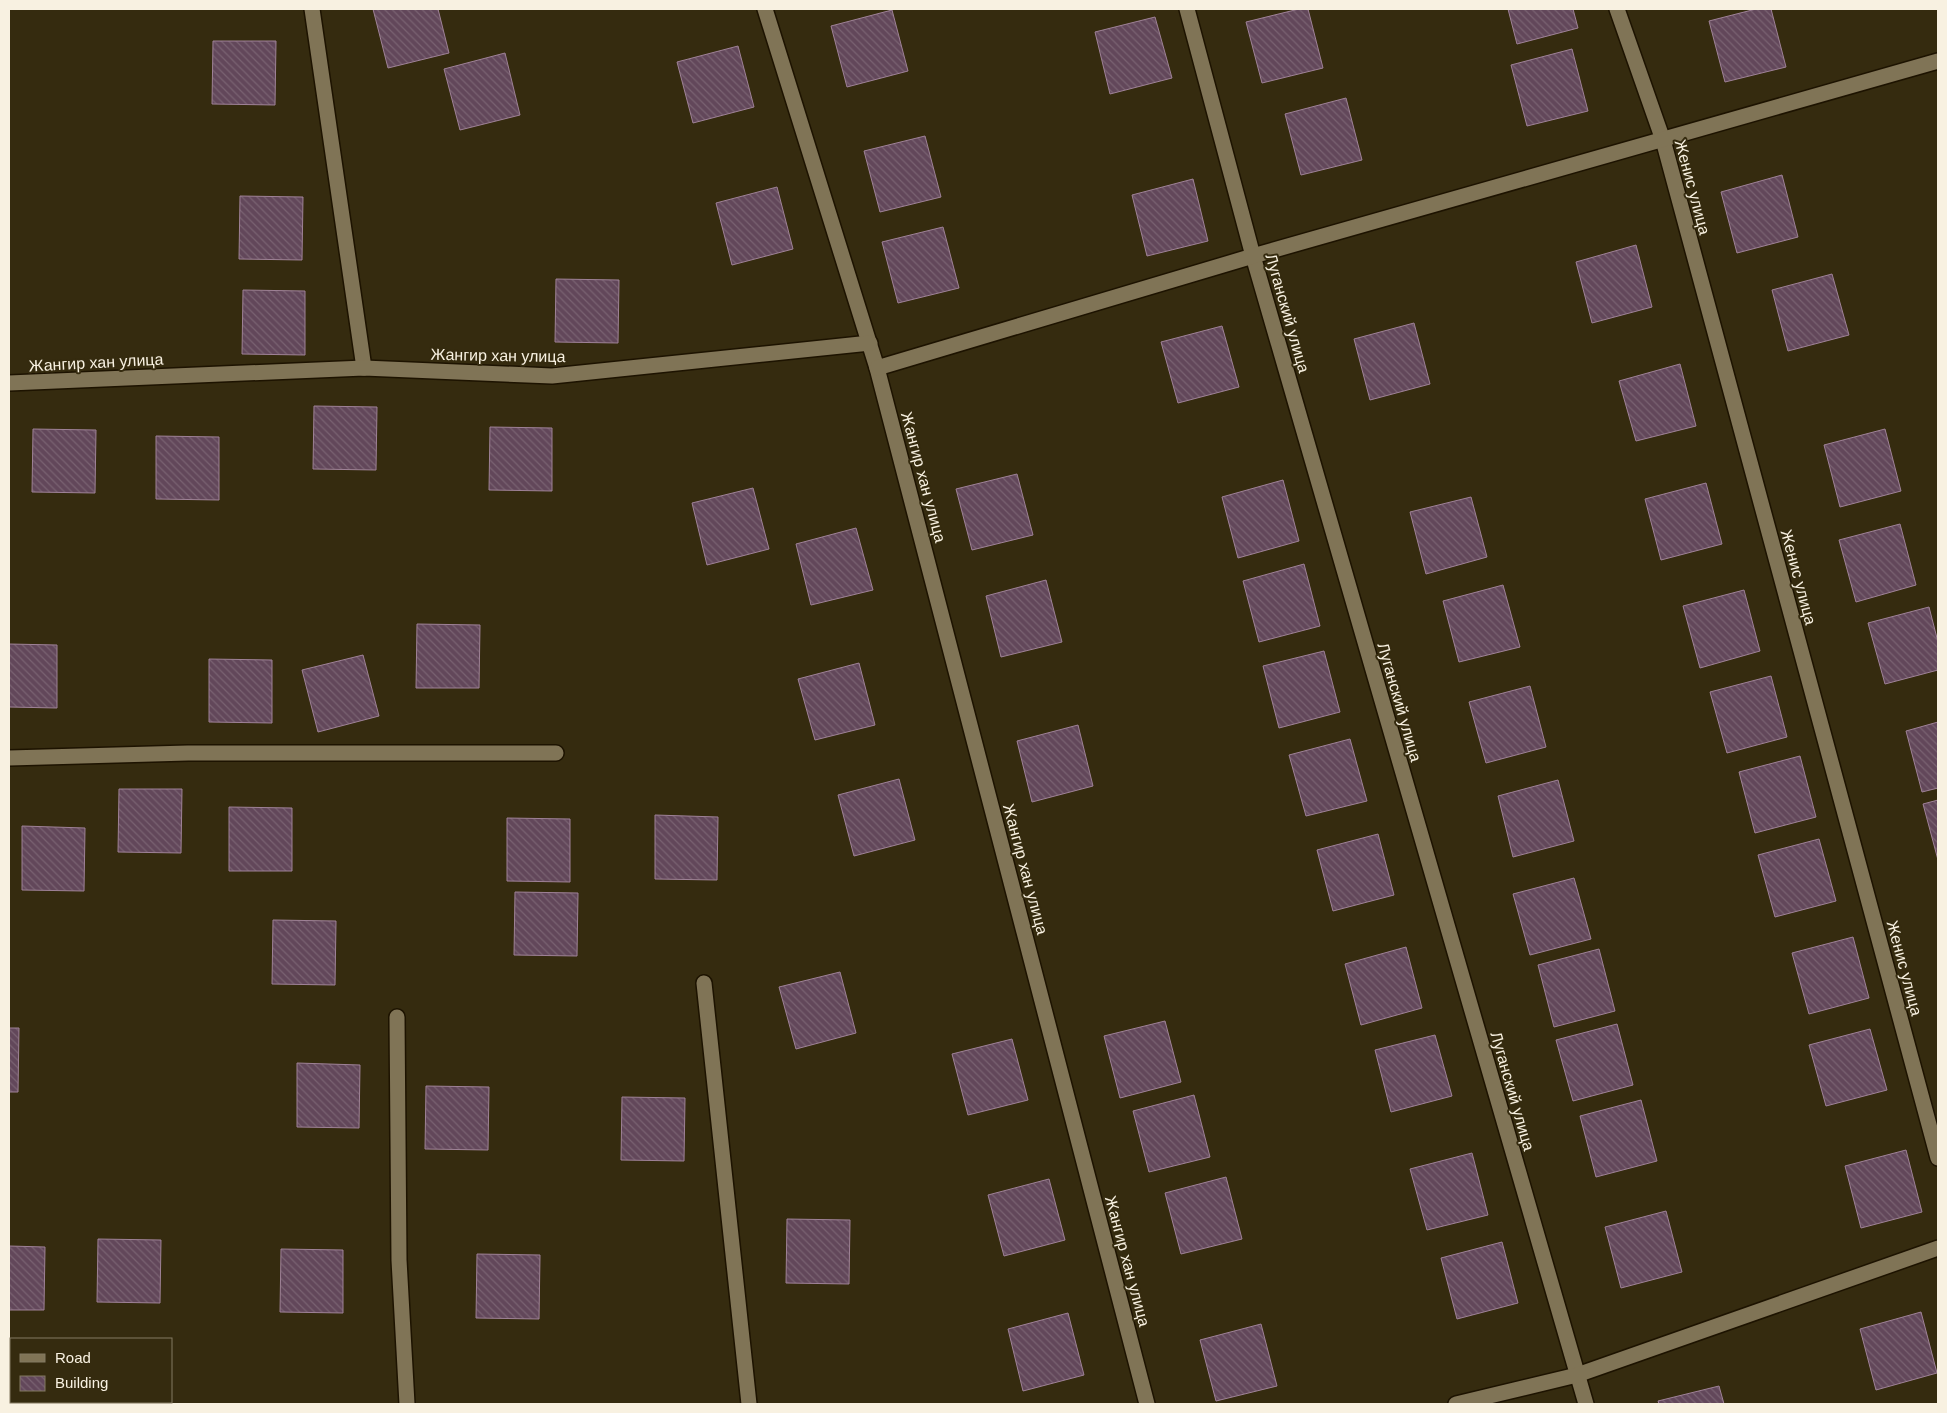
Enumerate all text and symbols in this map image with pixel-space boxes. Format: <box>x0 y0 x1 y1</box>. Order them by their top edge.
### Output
street label: Женис улица <box>1672 138 1713 237</box>
street label: Луганский улица <box>1262 252 1313 375</box>
street label: Жангир хан улица <box>430 346 566 365</box>
street label: Жангир хан улица <box>28 350 164 375</box>
street label: Жангир хан улица <box>898 410 949 545</box>
street label: Женис улица <box>1778 528 1819 627</box>
street label: Луганский улица <box>1374 641 1425 764</box>
street label: Жангир хан улица <box>1000 802 1051 937</box>
street label: Женис улица <box>1884 919 1925 1018</box>
street label: Луганский улица <box>1487 1030 1538 1153</box>
street label: Жангир хан улица <box>1102 1194 1153 1329</box>
legend <box>10 1338 172 1403</box>
text: Road <box>55 1349 91 1366</box>
text: Building <box>55 1374 108 1391</box>

